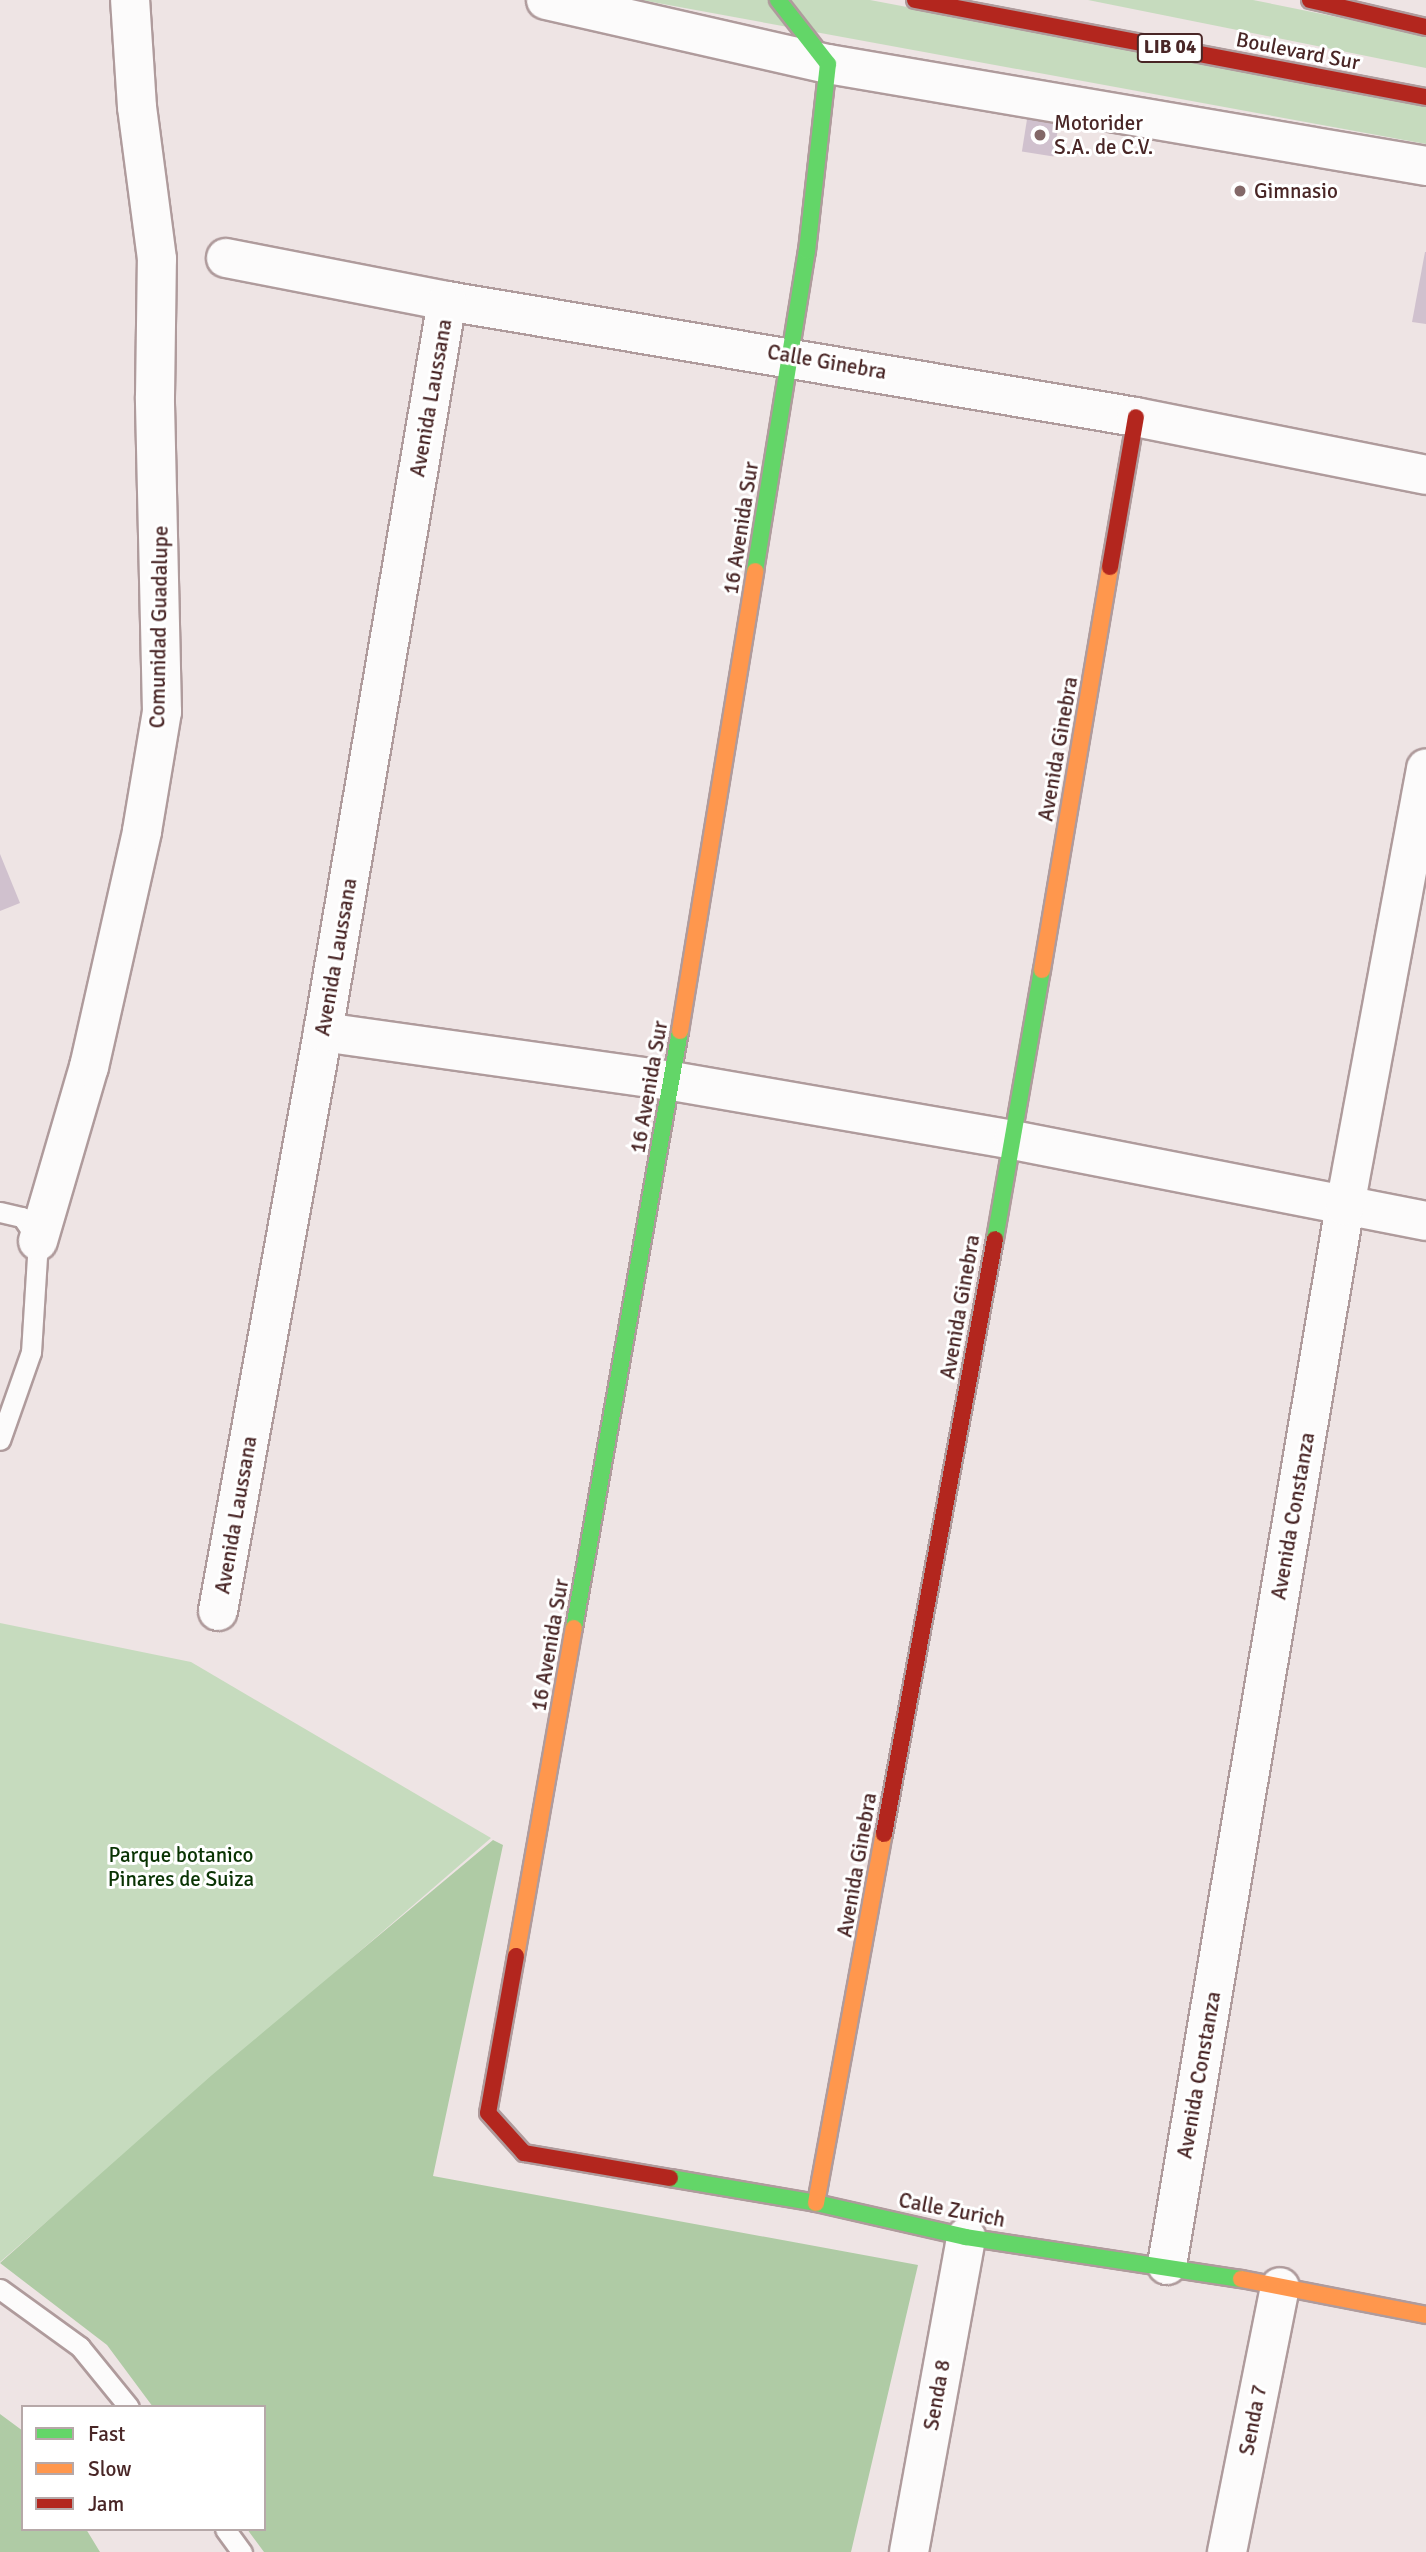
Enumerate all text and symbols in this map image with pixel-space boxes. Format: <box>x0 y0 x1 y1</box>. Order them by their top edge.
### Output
street label: Boulevard Sur <box>1234 27 1362 75</box>
road number: LIB 04 <box>1137 32 1203 64</box>
place label: Motorider S.A. de C.V. <box>1054 110 1153 160</box>
marker: Motorider S.A. de C.V. <box>1032 127 1048 143</box>
place label: Gimnasio <box>1254 178 1338 204</box>
marker: Gimnasio <box>1232 183 1248 199</box>
street label: Avenida Laussana <box>405 317 457 479</box>
street label: Calle Ginebra <box>765 339 889 385</box>
street label: 16 Avenida Sur <box>718 460 764 596</box>
street label: Comunidad Guadalupe <box>145 525 173 729</box>
street label: Avenida Ginebra <box>1033 675 1083 823</box>
street label: Avenida Laussana <box>310 876 362 1038</box>
street label: 16 Avenida Sur <box>625 1019 673 1155</box>
street label: Avenida Ginebra <box>935 1233 985 1381</box>
street label: Avenida Constanza <box>1266 1430 1320 1602</box>
street label: Avenida Laussana <box>210 1434 262 1596</box>
street label: 16 Avenida Sur <box>526 1577 574 1713</box>
street label: Avenida Ginebra <box>832 1791 882 1939</box>
park label: Parque botanico Pinares de Suiza <box>108 1842 254 1892</box>
street label: Avenida Constanza <box>1172 1989 1226 2161</box>
street label: Calle Zurich <box>897 2187 1007 2233</box>
street label: Senda 8 <box>918 2358 956 2432</box>
street label: Senda 7 <box>1234 2383 1272 2457</box>
legend <box>21 2405 266 2531</box>
text: Fast <box>88 2421 125 2447</box>
text: Slow <box>88 2456 132 2482</box>
text: Jam <box>88 2491 124 2517</box>

